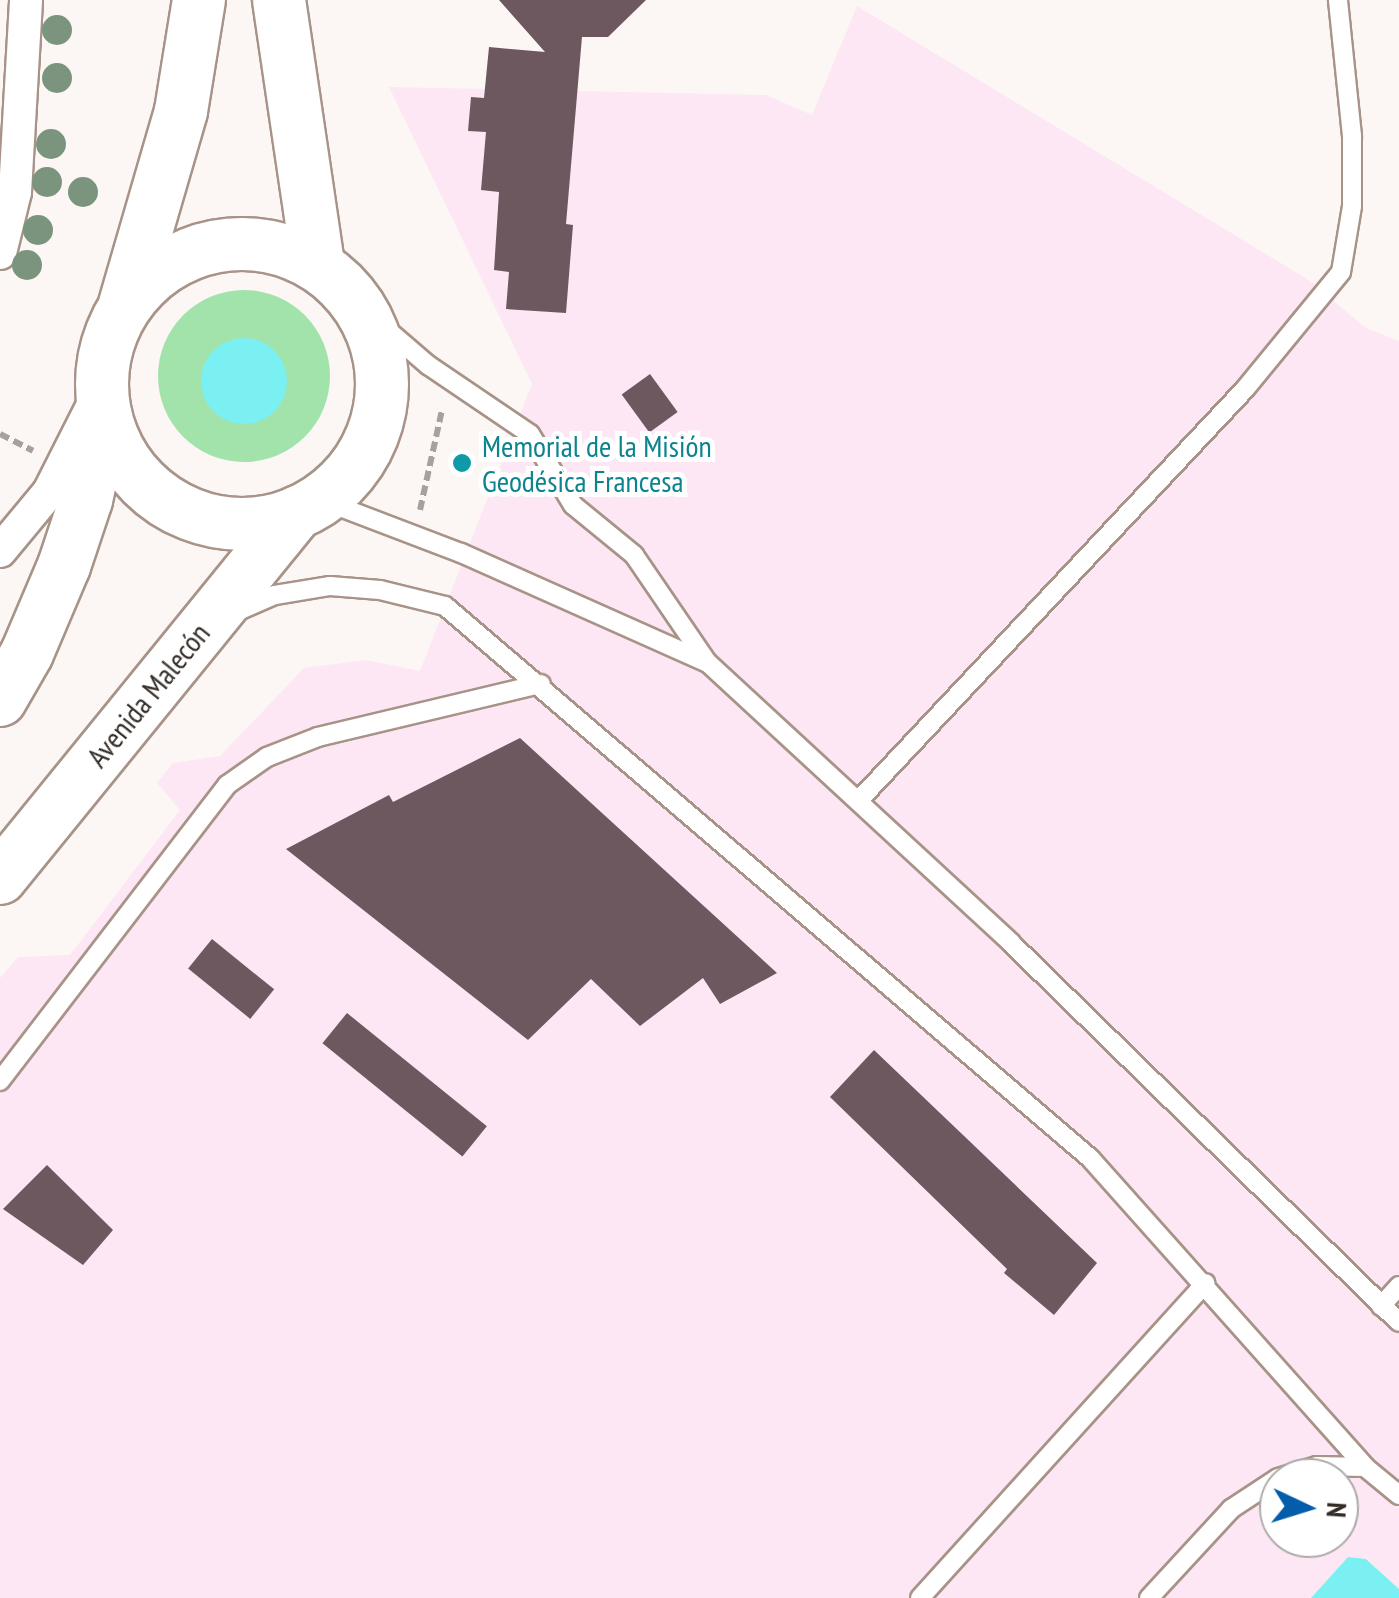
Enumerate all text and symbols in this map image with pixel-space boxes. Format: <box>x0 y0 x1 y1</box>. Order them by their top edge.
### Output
place label: Memorial de la Misión Geodésica Francesa <box>482 428 712 498</box>
marker: Memorial de la Misión Geodésica Francesa <box>451 452 473 474</box>
street label: Avenida Malecón <box>79 616 217 774</box>
north arrow <box>1259 1458 1359 1558</box>
text: N <box>1318 1501 1356 1519</box>

